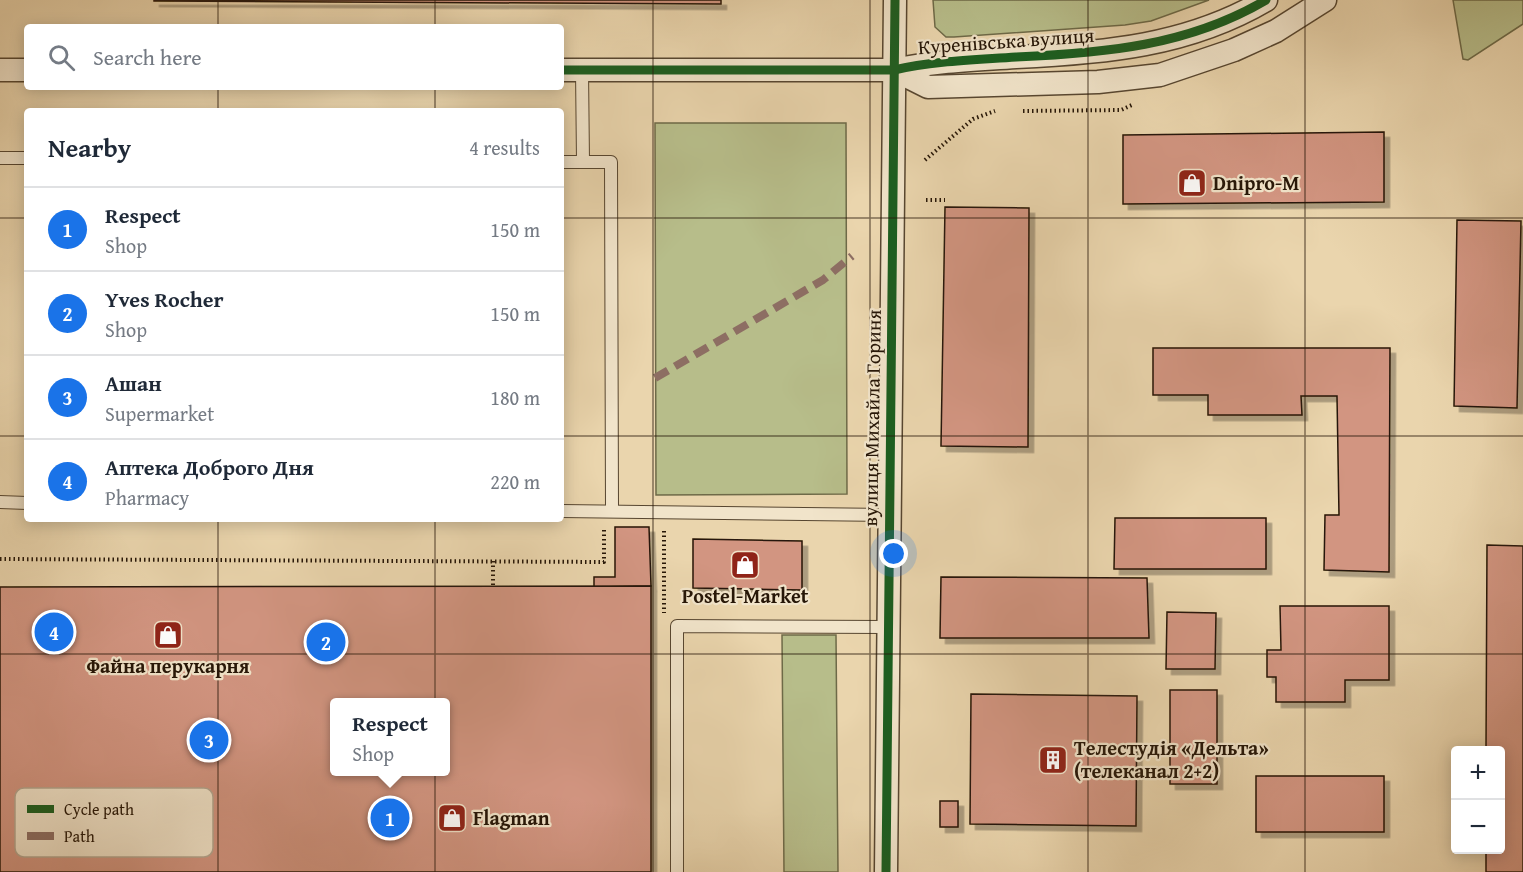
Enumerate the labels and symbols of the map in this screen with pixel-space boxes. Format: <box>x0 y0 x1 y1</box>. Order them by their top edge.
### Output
street label: Куренівська вулиця <box>917 20 1095 61</box>
shop icon: Dnipro-M <box>1176 167 1208 199</box>
place label: Dnipro-M <box>1213 168 1299 197</box>
street label: вулиця Михайла Гориня <box>855 309 888 527</box>
your location <box>879 539 908 568</box>
shop icon: Postel-Market <box>729 549 761 581</box>
place label: Postel-Market <box>682 581 809 610</box>
pin: 4 <box>34 610 74 654</box>
shop icon: Файна перукарня <box>152 619 184 651</box>
pin: 2 <box>306 620 346 664</box>
place label: Файна перукарня <box>86 651 250 680</box>
pin: 3 <box>190 718 228 762</box>
place label: Телестудія «Дельта» (телеканал 2+2) <box>1074 733 1269 785</box>
building icon: Телестудія «Дельта» (телеканал 2+2) <box>1037 744 1069 776</box>
legend <box>15 788 213 857</box>
pin: 1 <box>370 796 410 840</box>
text: Cycle path <box>64 797 134 821</box>
shop icon: Flagman <box>436 802 468 834</box>
place label: Flagman <box>473 803 550 832</box>
text: Path <box>64 824 95 848</box>

